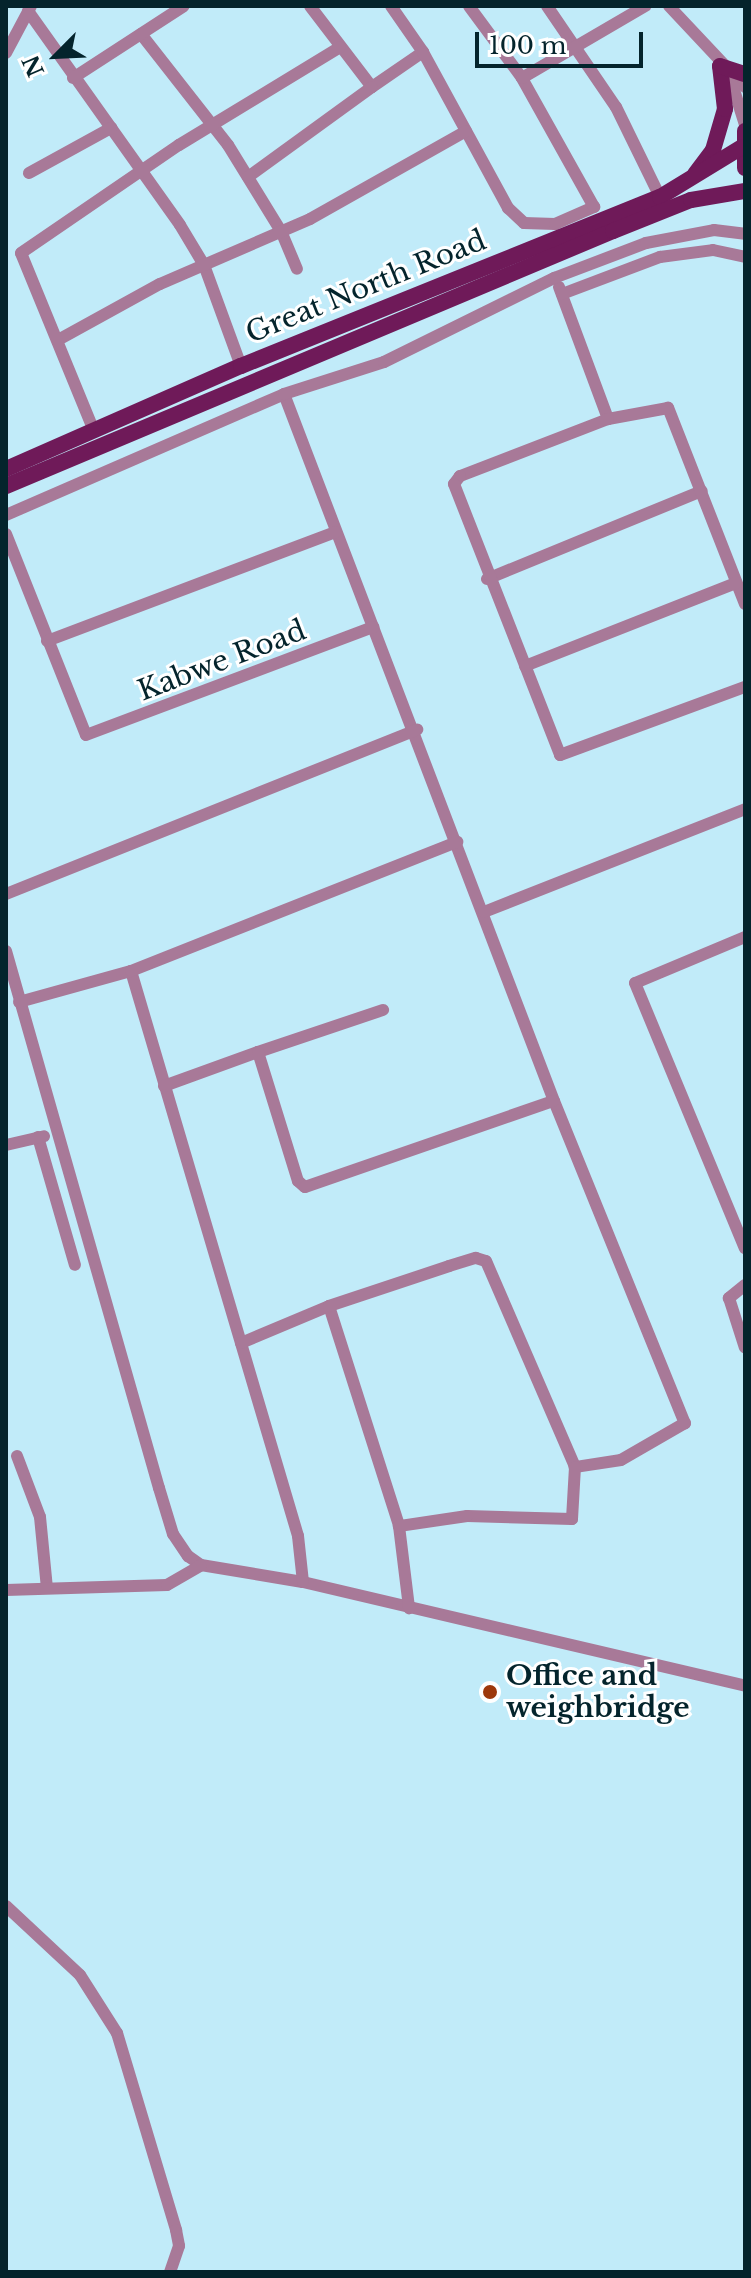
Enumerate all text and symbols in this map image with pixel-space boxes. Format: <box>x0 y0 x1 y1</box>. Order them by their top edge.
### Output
north arrow <box>16 16 96 96</box>
scale bar <box>479 16 647 66</box>
text: 100 m <box>489 31 567 60</box>
text: N <box>17 51 50 81</box>
street label: Great North Road <box>241 223 491 351</box>
street label: Kabwe Road <box>133 614 311 708</box>
place label: Office and weighbridge <box>506 1659 690 1725</box>
marker: Office and weighbridge <box>481 1683 499 1701</box>

